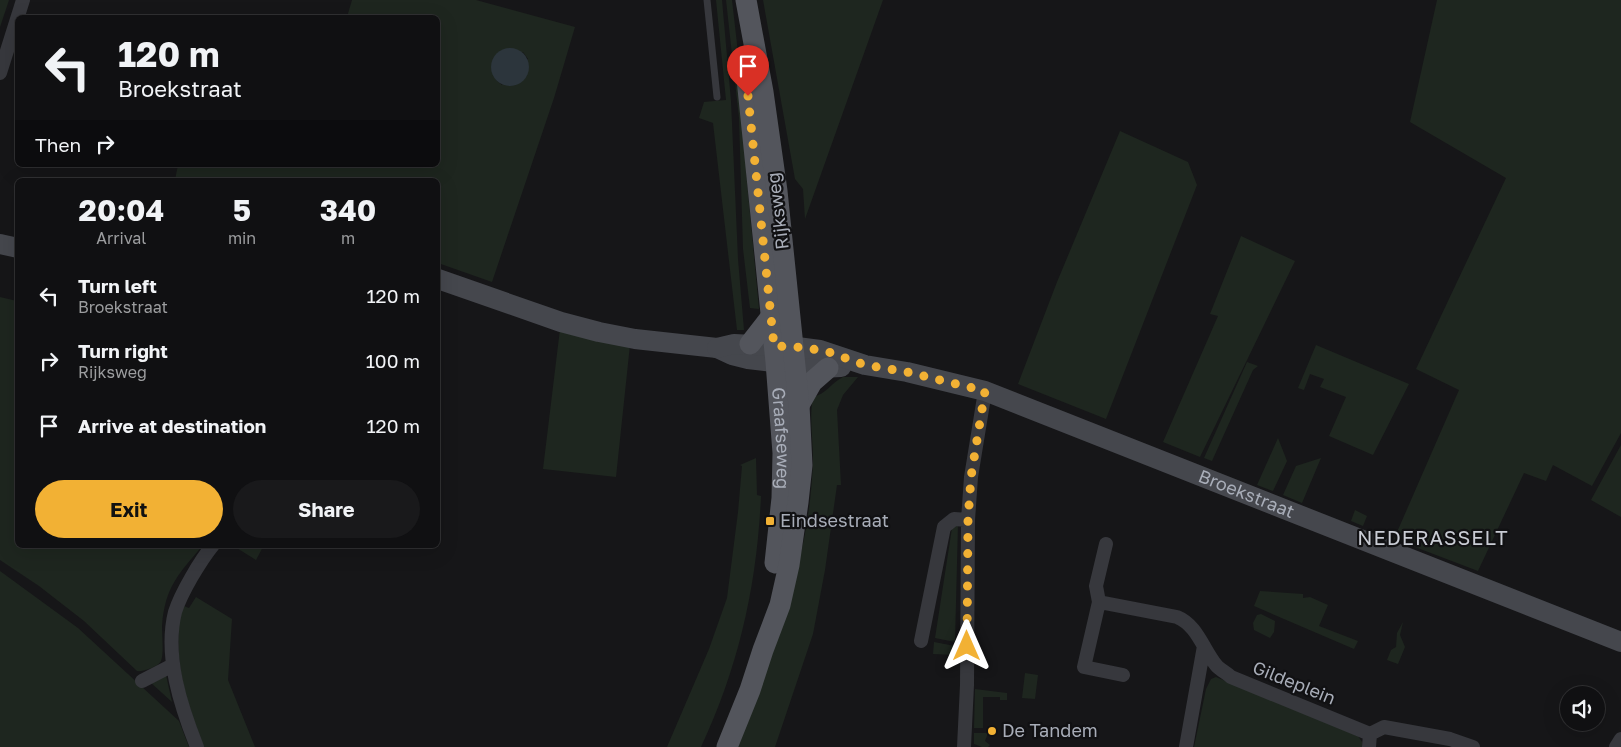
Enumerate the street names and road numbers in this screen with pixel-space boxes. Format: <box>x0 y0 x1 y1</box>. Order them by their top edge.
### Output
street label: Rijksweg <box>761 171 793 251</box>
street label: Graafseweg <box>768 386 795 490</box>
street label: Broekstraat <box>1196 464 1298 522</box>
street label: Gildeplein <box>1250 655 1339 709</box>

